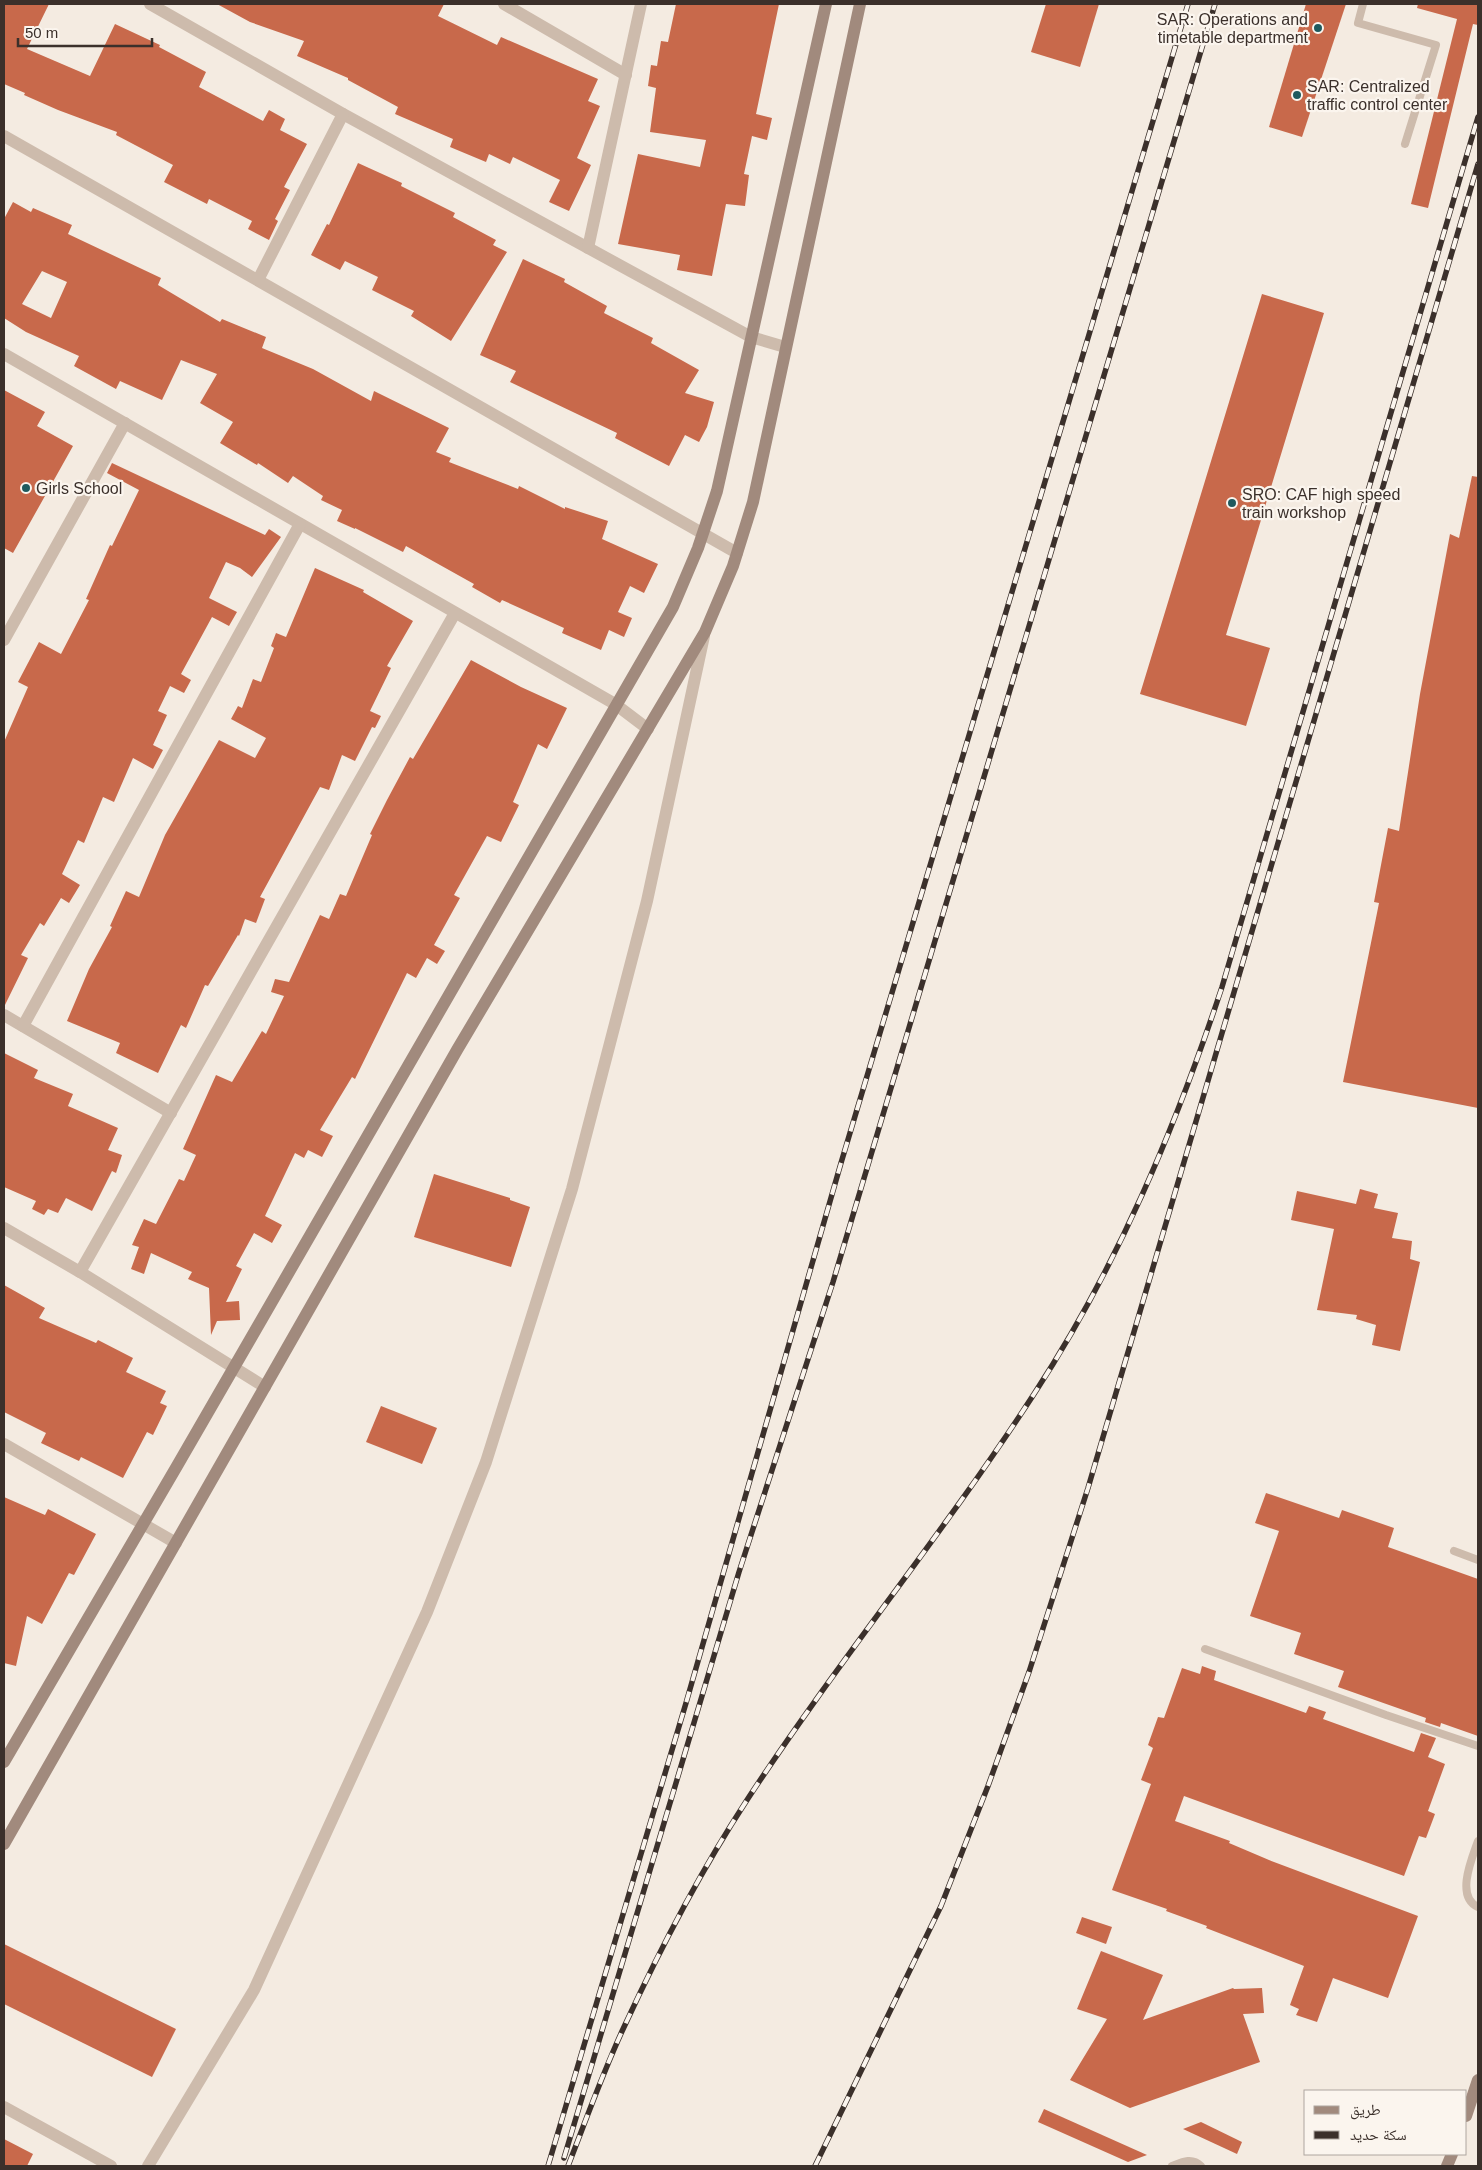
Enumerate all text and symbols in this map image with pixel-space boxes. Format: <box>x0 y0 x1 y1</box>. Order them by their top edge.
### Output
place label: SAR: Operations and timetable department <box>1157 11 1309 46</box>
scale bar <box>18 15 151 47</box>
marker: SAR: Operations and timetable department <box>1312 22 1324 34</box>
text: 50 m <box>25 24 58 41</box>
place label: SAR: Centralized traffic control center <box>1307 78 1448 113</box>
marker: SAR: Centralized traffic control center <box>1291 89 1303 101</box>
place label: Girls School <box>36 480 122 497</box>
marker: Girls School <box>20 482 32 494</box>
place label: SRO: CAF high speed train workshop <box>1242 486 1400 521</box>
marker: SRO: CAF high speed train workshop <box>1226 497 1238 509</box>
legend <box>1304 2090 1467 2155</box>
text: طريق <box>1350 2101 1381 2120</box>
text: سكة حديد <box>1350 2126 1407 2143</box>

